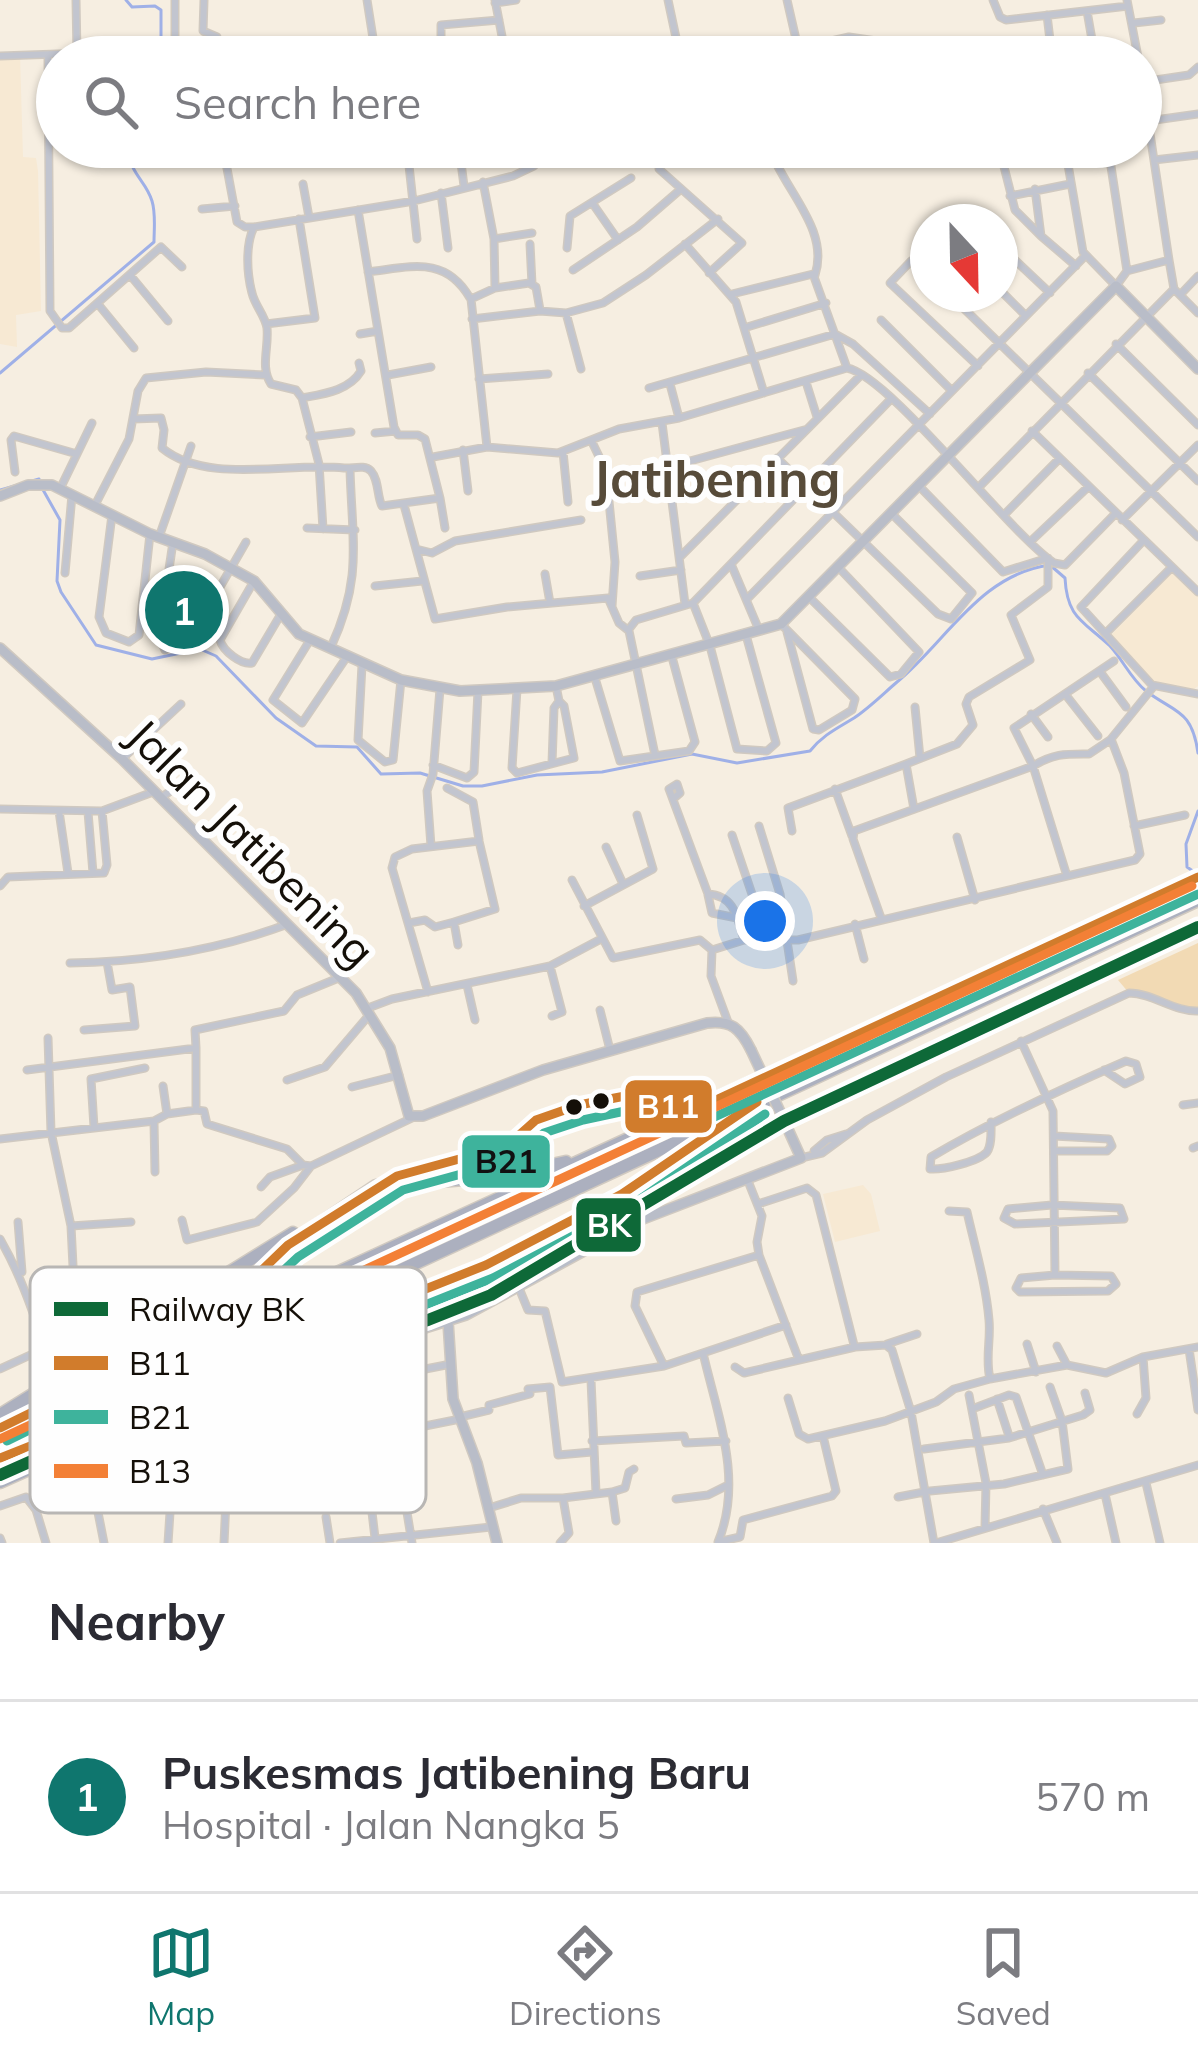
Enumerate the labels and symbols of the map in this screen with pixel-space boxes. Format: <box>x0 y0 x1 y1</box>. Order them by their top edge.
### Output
north arrow <box>910 204 1018 312</box>
district label: Jatibening <box>592 446 840 510</box>
pin: 1 <box>145 565 223 655</box>
street label: Jalan Jatibening <box>116 707 387 978</box>
your location <box>735 891 795 951</box>
line badge: B11 <box>623 1078 714 1135</box>
text: B11 <box>637 1085 699 1126</box>
unlabelled marker <box>590 1090 612 1112</box>
unlabelled marker <box>563 1096 585 1118</box>
line badge: B21 <box>460 1133 552 1190</box>
text: B21 <box>475 1140 537 1181</box>
line badge: BK <box>574 1196 643 1254</box>
text: BK <box>587 1204 632 1245</box>
legend <box>30 1267 426 1513</box>
text: Railway BK <box>129 1288 306 1329</box>
text: B11 <box>129 1342 191 1383</box>
text: B21 <box>129 1396 191 1437</box>
text: B13 <box>129 1450 191 1491</box>

